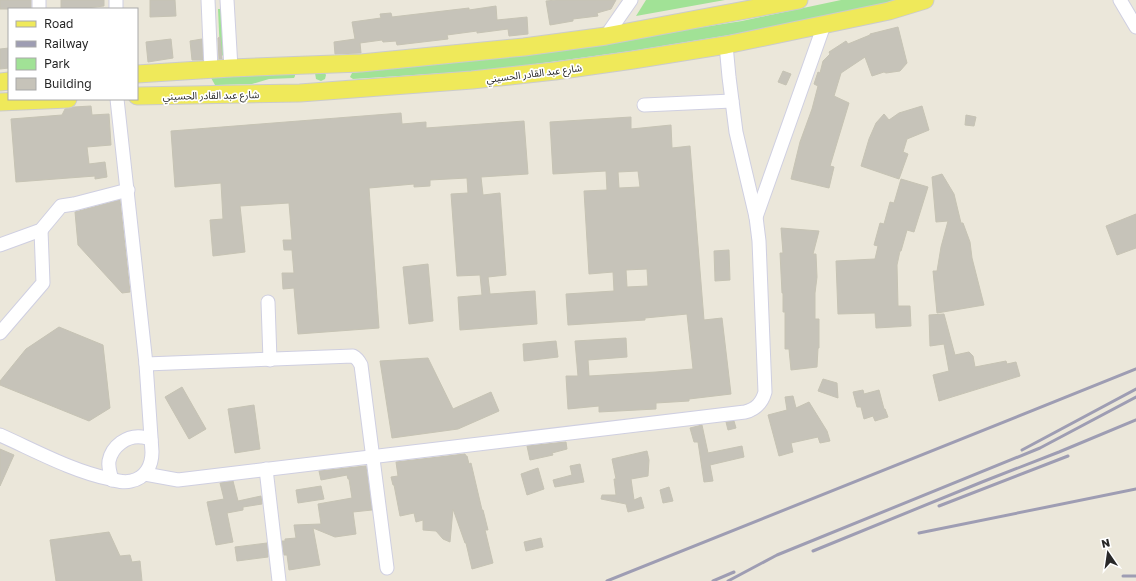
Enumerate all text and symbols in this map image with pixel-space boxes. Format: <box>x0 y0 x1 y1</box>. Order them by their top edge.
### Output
legend <box>8 8 138 100</box>
text: Road <box>44 16 73 31</box>
text: Railway <box>44 36 89 51</box>
text: Park <box>44 56 70 71</box>
street label: شارع عبد القادر الحسيني <box>485 61 583 87</box>
text: Building <box>44 76 92 91</box>
street label: شارع عبد القادر الحسيني <box>163 88 260 104</box>
north arrow <box>1088 533 1128 573</box>
text: N <box>1100 535 1111 550</box>

